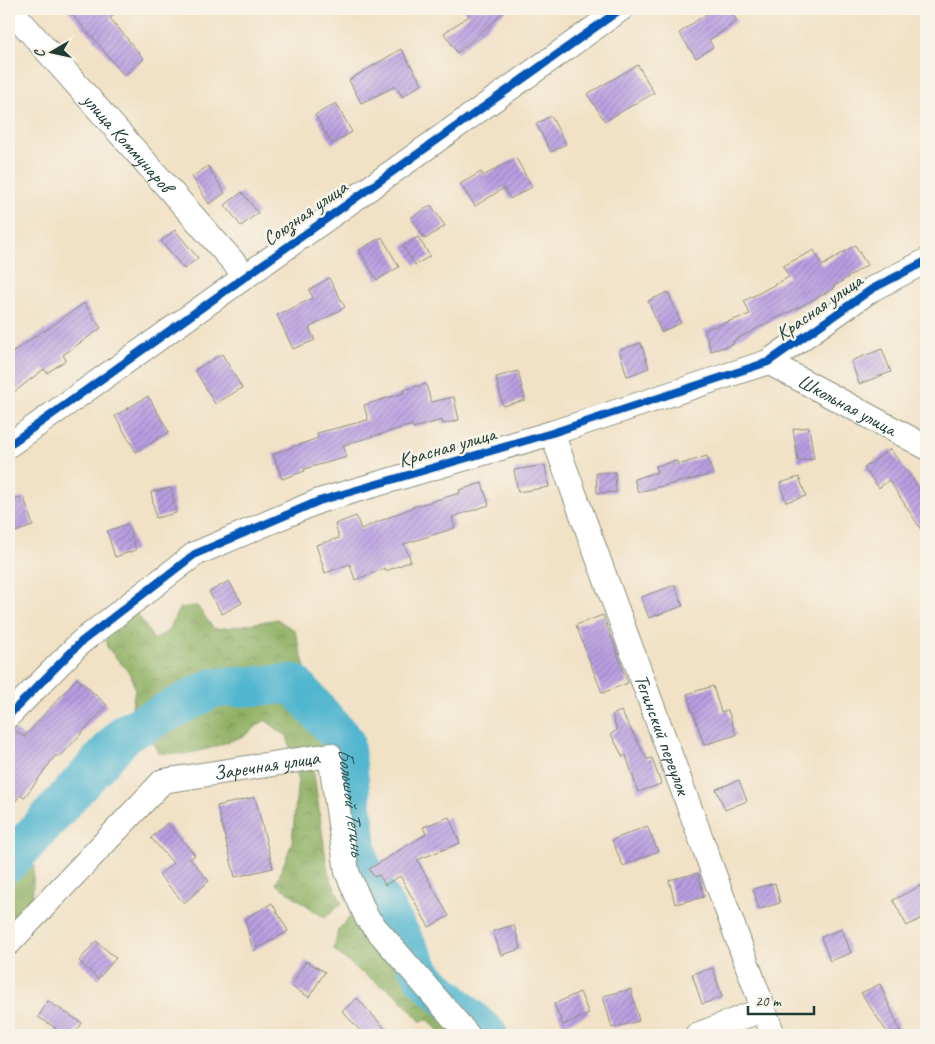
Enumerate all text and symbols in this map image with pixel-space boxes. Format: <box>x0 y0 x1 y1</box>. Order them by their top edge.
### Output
north arrow <box>28 28 78 78</box>
text: С <box>30 47 49 59</box>
street label: улица Коммунаров <box>77 87 182 201</box>
street label: Союзная улица <box>258 174 354 252</box>
street label: Красная улица <box>771 267 869 346</box>
street label: Школьная улица <box>794 368 902 442</box>
street label: Красная улица <box>396 421 500 473</box>
street label: Тегинский переулок <box>629 671 697 800</box>
street label: Заречная улица <box>211 744 322 786</box>
water label: Большой Тегинь <box>332 746 371 859</box>
scale bar <box>748 984 814 1016</box>
text: 20 m <box>755 992 782 1011</box>

